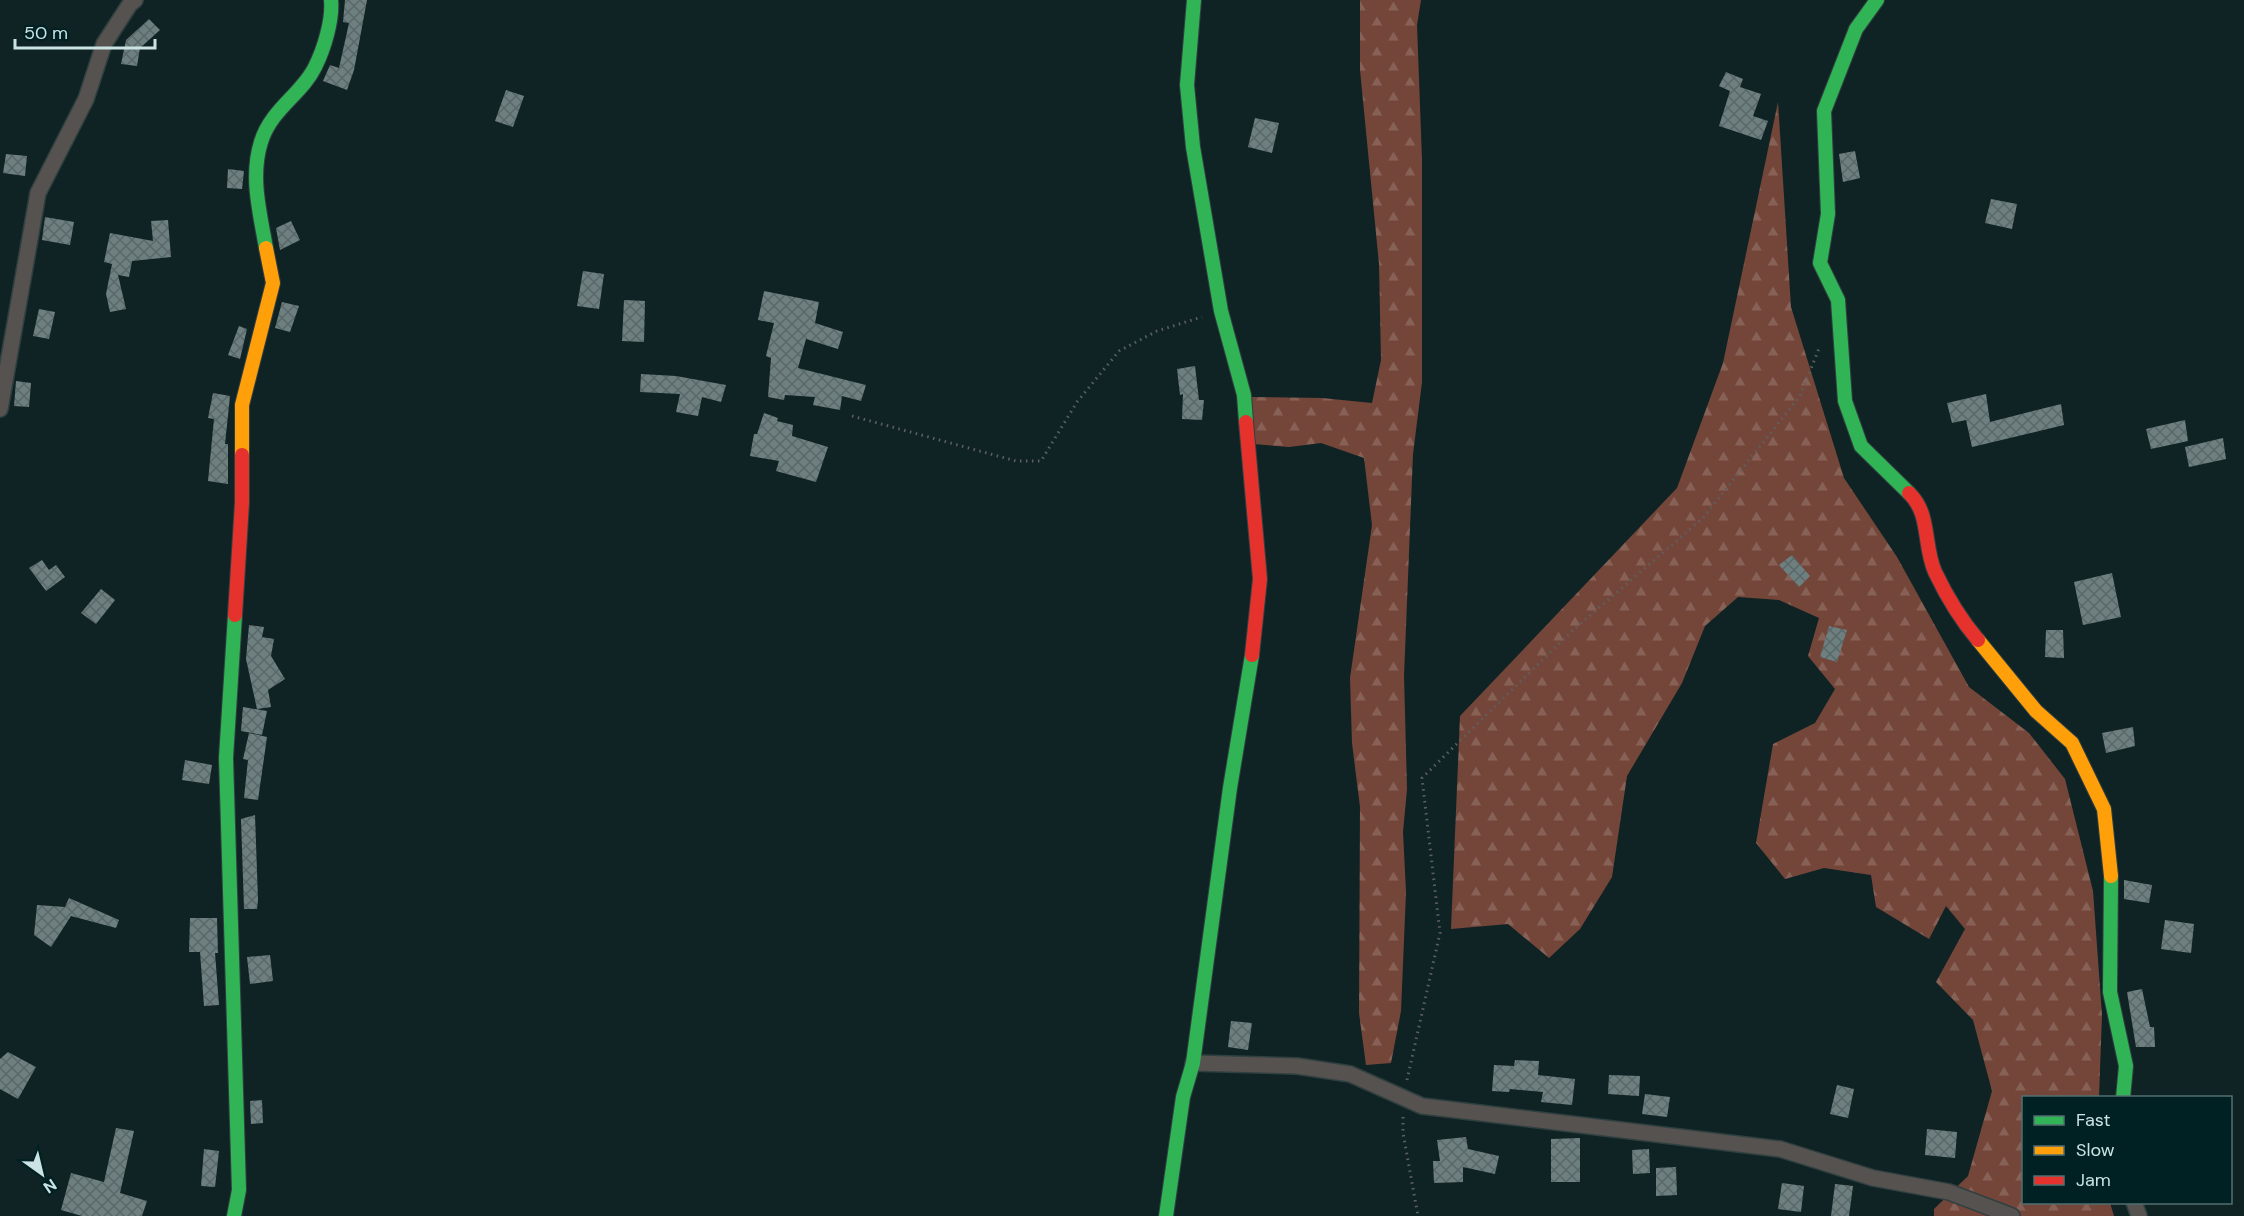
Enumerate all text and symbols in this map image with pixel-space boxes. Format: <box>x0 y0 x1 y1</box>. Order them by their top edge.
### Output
scale bar <box>15 12 154 50</box>
text: 50 m <box>24 21 68 45</box>
legend <box>2022 1096 2232 1204</box>
text: Fast <box>2076 1108 2111 1132</box>
text: Slow <box>2076 1138 2115 1162</box>
north arrow <box>12 1144 72 1204</box>
text: Jam <box>2076 1168 2111 1192</box>
text: N <box>39 1174 61 1198</box>

